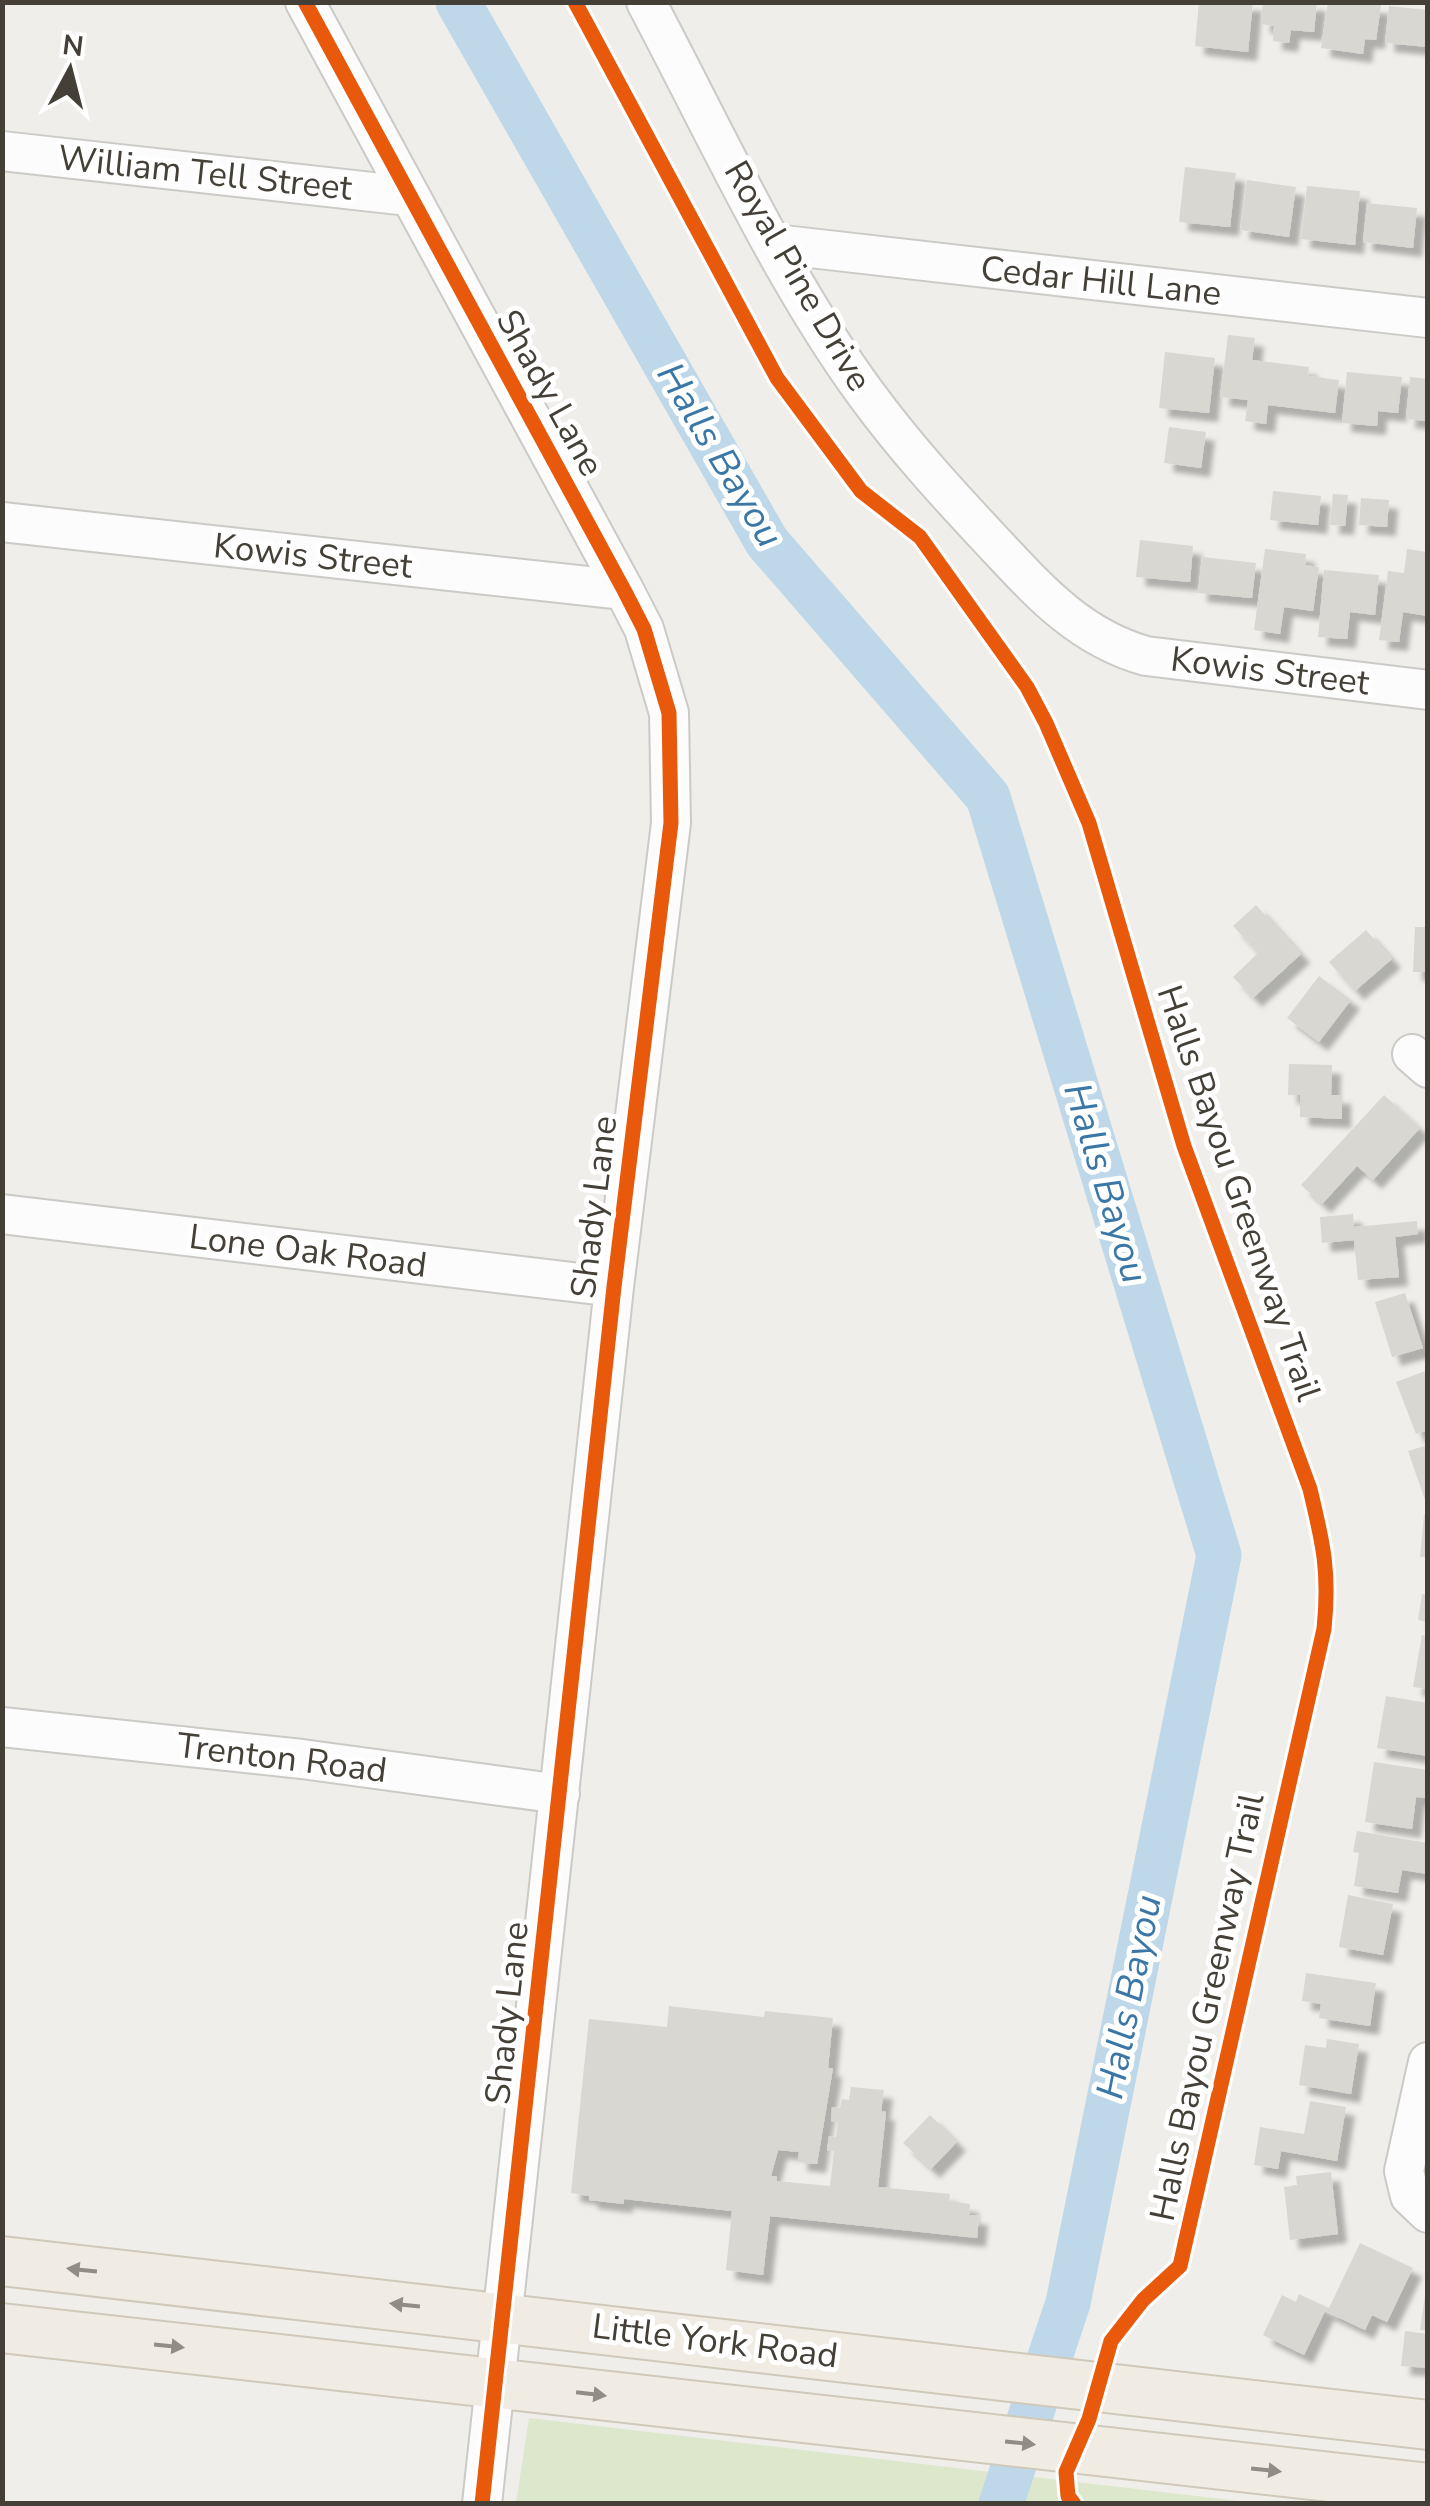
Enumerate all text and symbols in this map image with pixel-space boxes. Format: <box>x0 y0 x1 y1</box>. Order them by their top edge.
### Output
north arrow <box>20 20 120 120</box>
text: N <box>60 26 86 66</box>
street label: William Tell Street <box>56 134 355 212</box>
street label: Royal Pine Drive <box>713 152 883 400</box>
street label: Cedar Hill Lane <box>978 245 1224 317</box>
street label: Shady Lane <box>485 301 615 485</box>
water label: Halls Bayou <box>645 353 795 557</box>
street label: Kowis Street <box>211 522 415 590</box>
street label: Kowis Street <box>1168 636 1373 707</box>
street label: Halls Bayou Greenway Trail <box>1146 979 1332 1408</box>
water label: Halls Bayou <box>1051 1077 1161 1289</box>
street label: Shady Lane <box>559 1113 629 1301</box>
street label: Lone Oak Road <box>186 1213 430 1289</box>
street label: Trenton Road <box>174 1722 390 1794</box>
street label: Halls Bayou Greenway Trail <box>1139 1788 1275 2225</box>
water label: Halls Bayou <box>1084 1891 1174 2103</box>
street label: Shady Lane <box>474 1919 540 2107</box>
one-way arrow <box>66 2262 98 2278</box>
one-way arrow <box>389 2296 421 2312</box>
street label: Little York Road <box>590 2303 840 2379</box>
one-way arrow <box>154 2339 185 2355</box>
one-way arrow <box>575 2386 607 2402</box>
one-way arrow <box>1005 2435 1037 2451</box>
one-way arrow <box>1250 2462 1282 2478</box>

